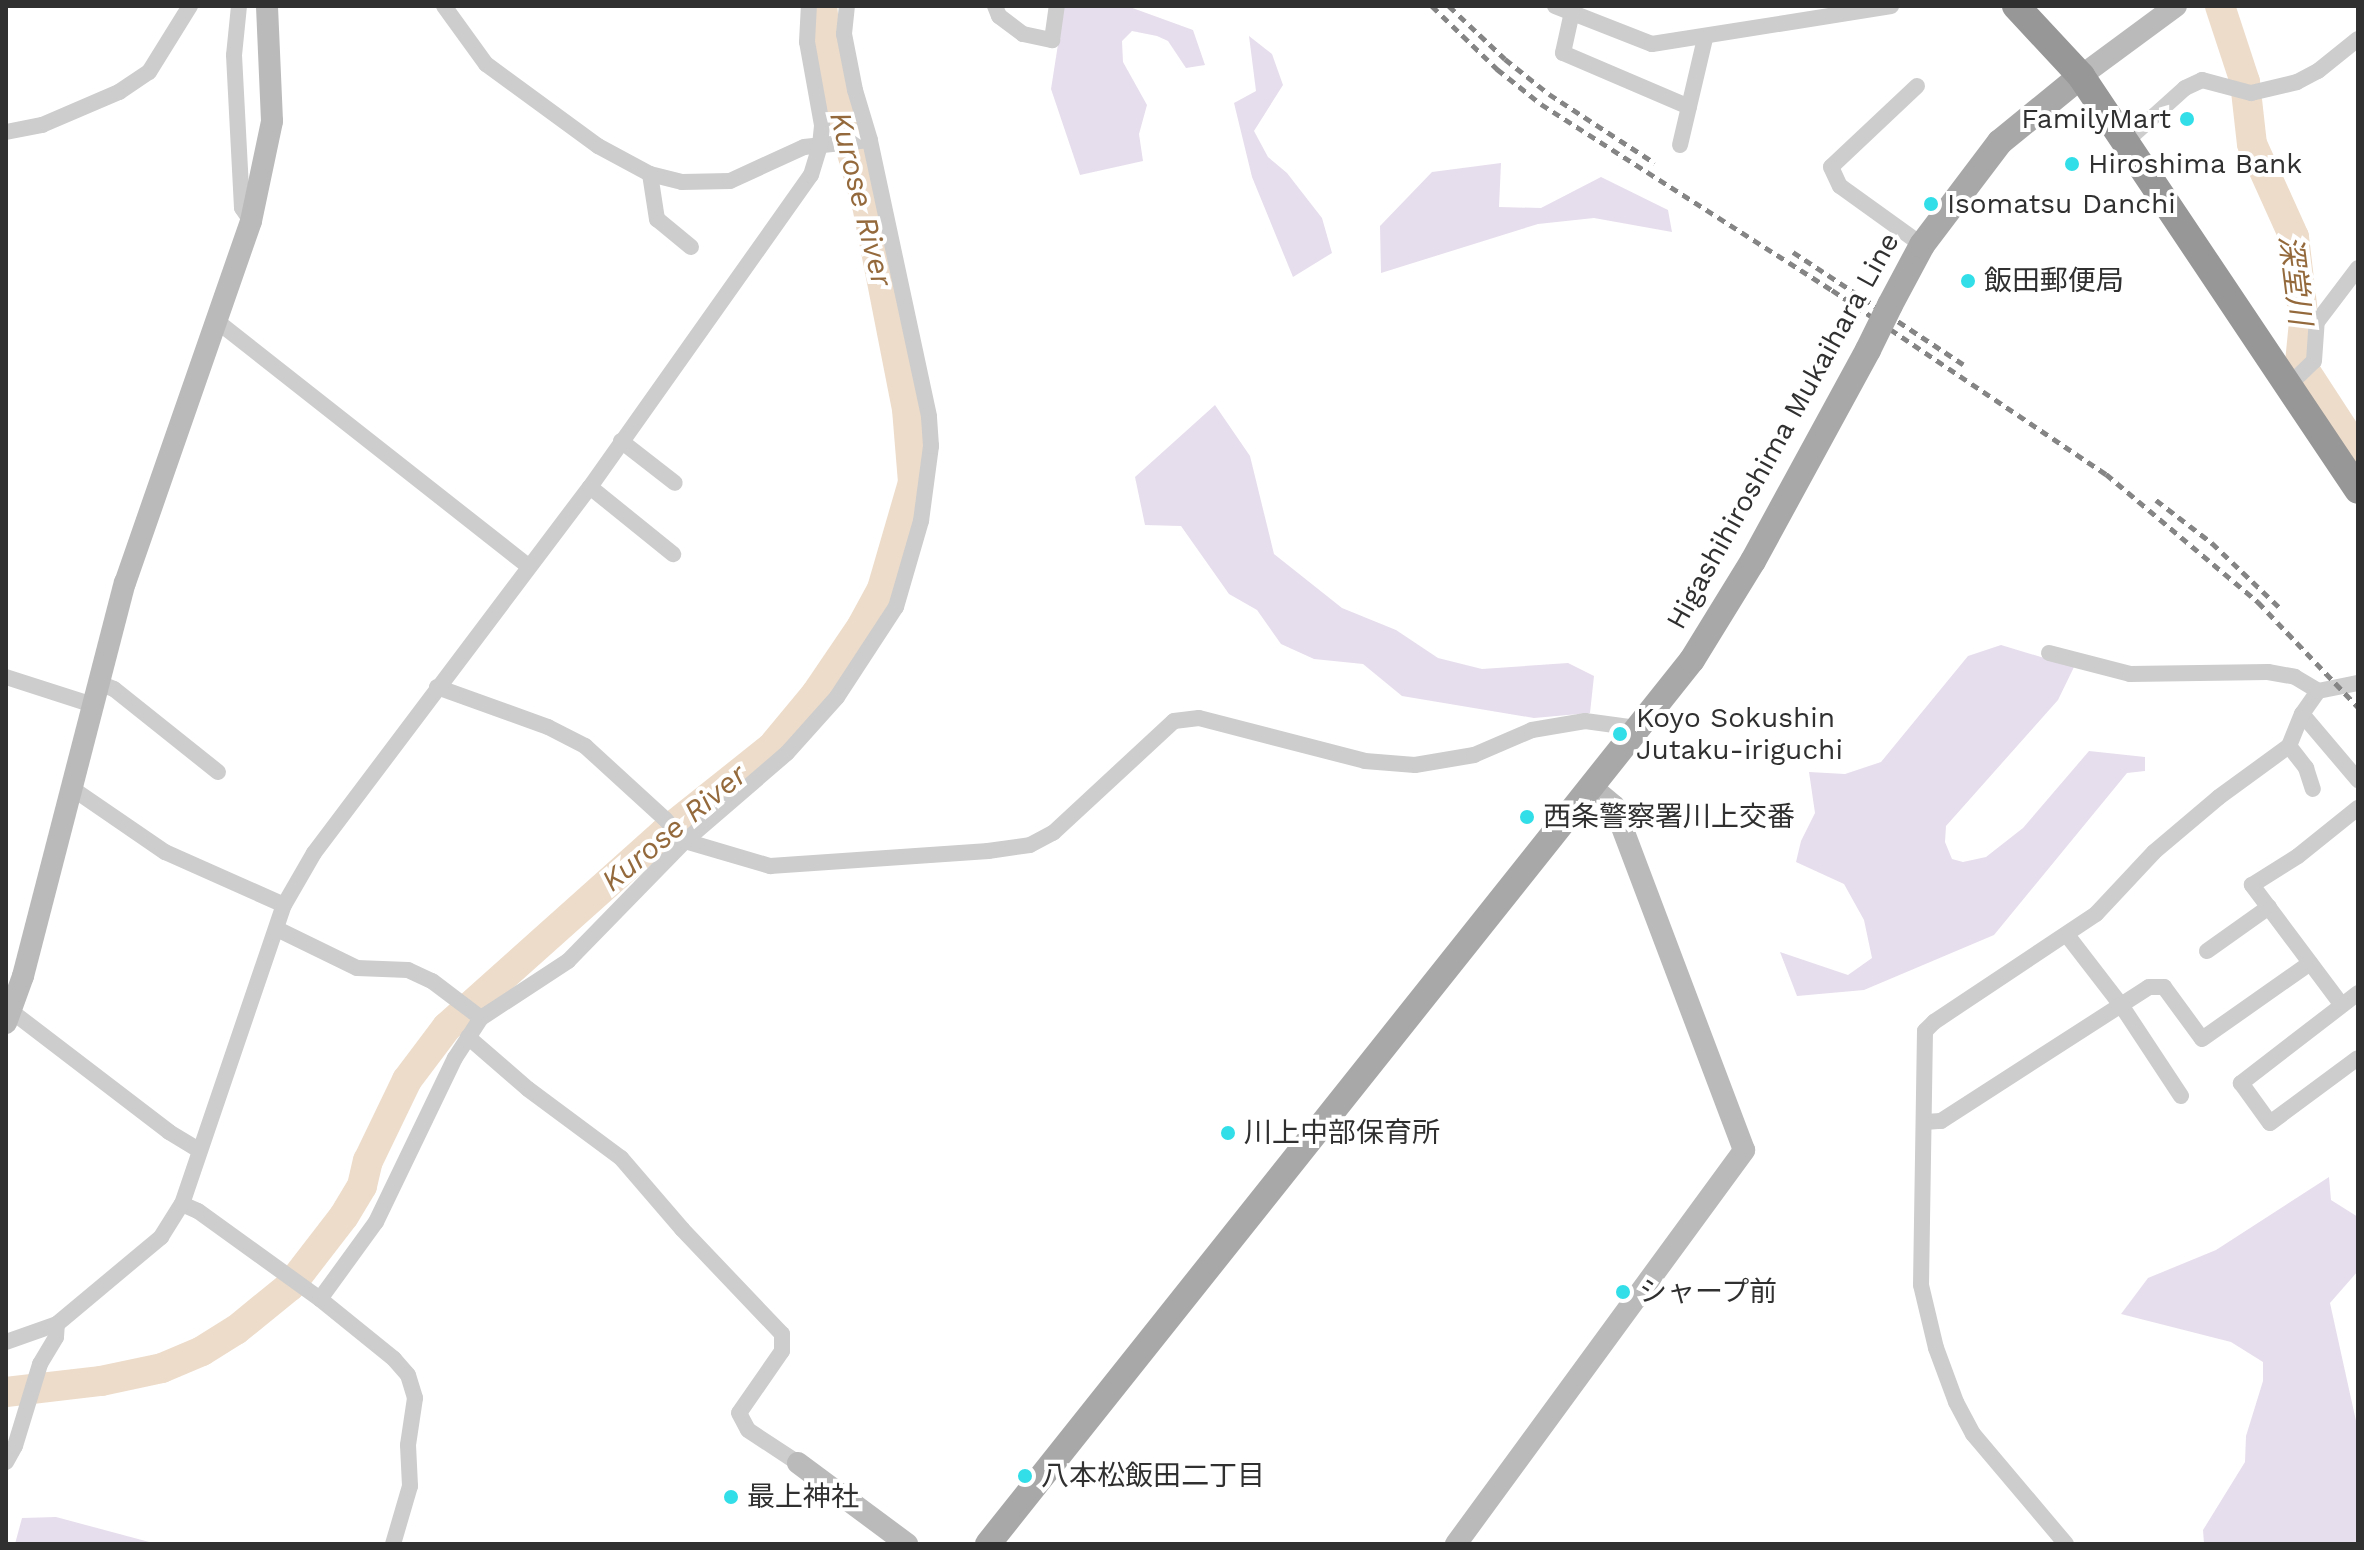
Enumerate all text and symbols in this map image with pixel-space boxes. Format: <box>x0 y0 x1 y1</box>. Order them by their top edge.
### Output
place label: FamilyMart <box>2021 102 2171 136</box>
water label: Kurose River <box>822 108 900 290</box>
marker: FamilyMart <box>2178 110 2196 128</box>
place label: Hiroshima Bank <box>2088 147 2303 181</box>
marker: Hiroshima Bank <box>2063 155 2081 173</box>
place label: Isomatsu Danchi <box>1947 187 2176 221</box>
marker: Isomatsu Danchi <box>1922 195 1940 213</box>
street label: Higashihiroshima Mukaihara Line <box>1659 226 1907 636</box>
water label: 深堂川 <box>2272 233 2318 327</box>
place label: 飯田郵便局 <box>1984 264 2124 298</box>
marker: 飯田郵便局 <box>1959 272 1977 290</box>
place label: Koyo Sokushin Jutaku-iriguchi <box>1636 701 1843 767</box>
marker: Koyo Sokushin Jutaku-iriguchi <box>1611 725 1629 743</box>
water label: Kurose River <box>594 757 754 899</box>
place label: 西条警察署川上交番 <box>1543 800 1795 834</box>
marker: 西条警察署川上交番 <box>1518 808 1536 826</box>
place label: 川上中部保育所 <box>1244 1116 1440 1150</box>
marker: 川上中部保育所 <box>1219 1124 1237 1142</box>
place label: シャープ前 <box>1639 1275 1779 1309</box>
marker: シャープ前 <box>1614 1283 1632 1301</box>
place label: 八本松飯田二丁目 <box>1041 1459 1265 1493</box>
marker: 八本松飯田二丁目 <box>1016 1467 1034 1485</box>
place label: 最上神社 <box>747 1480 859 1514</box>
marker: 最上神社 <box>722 1488 740 1506</box>

